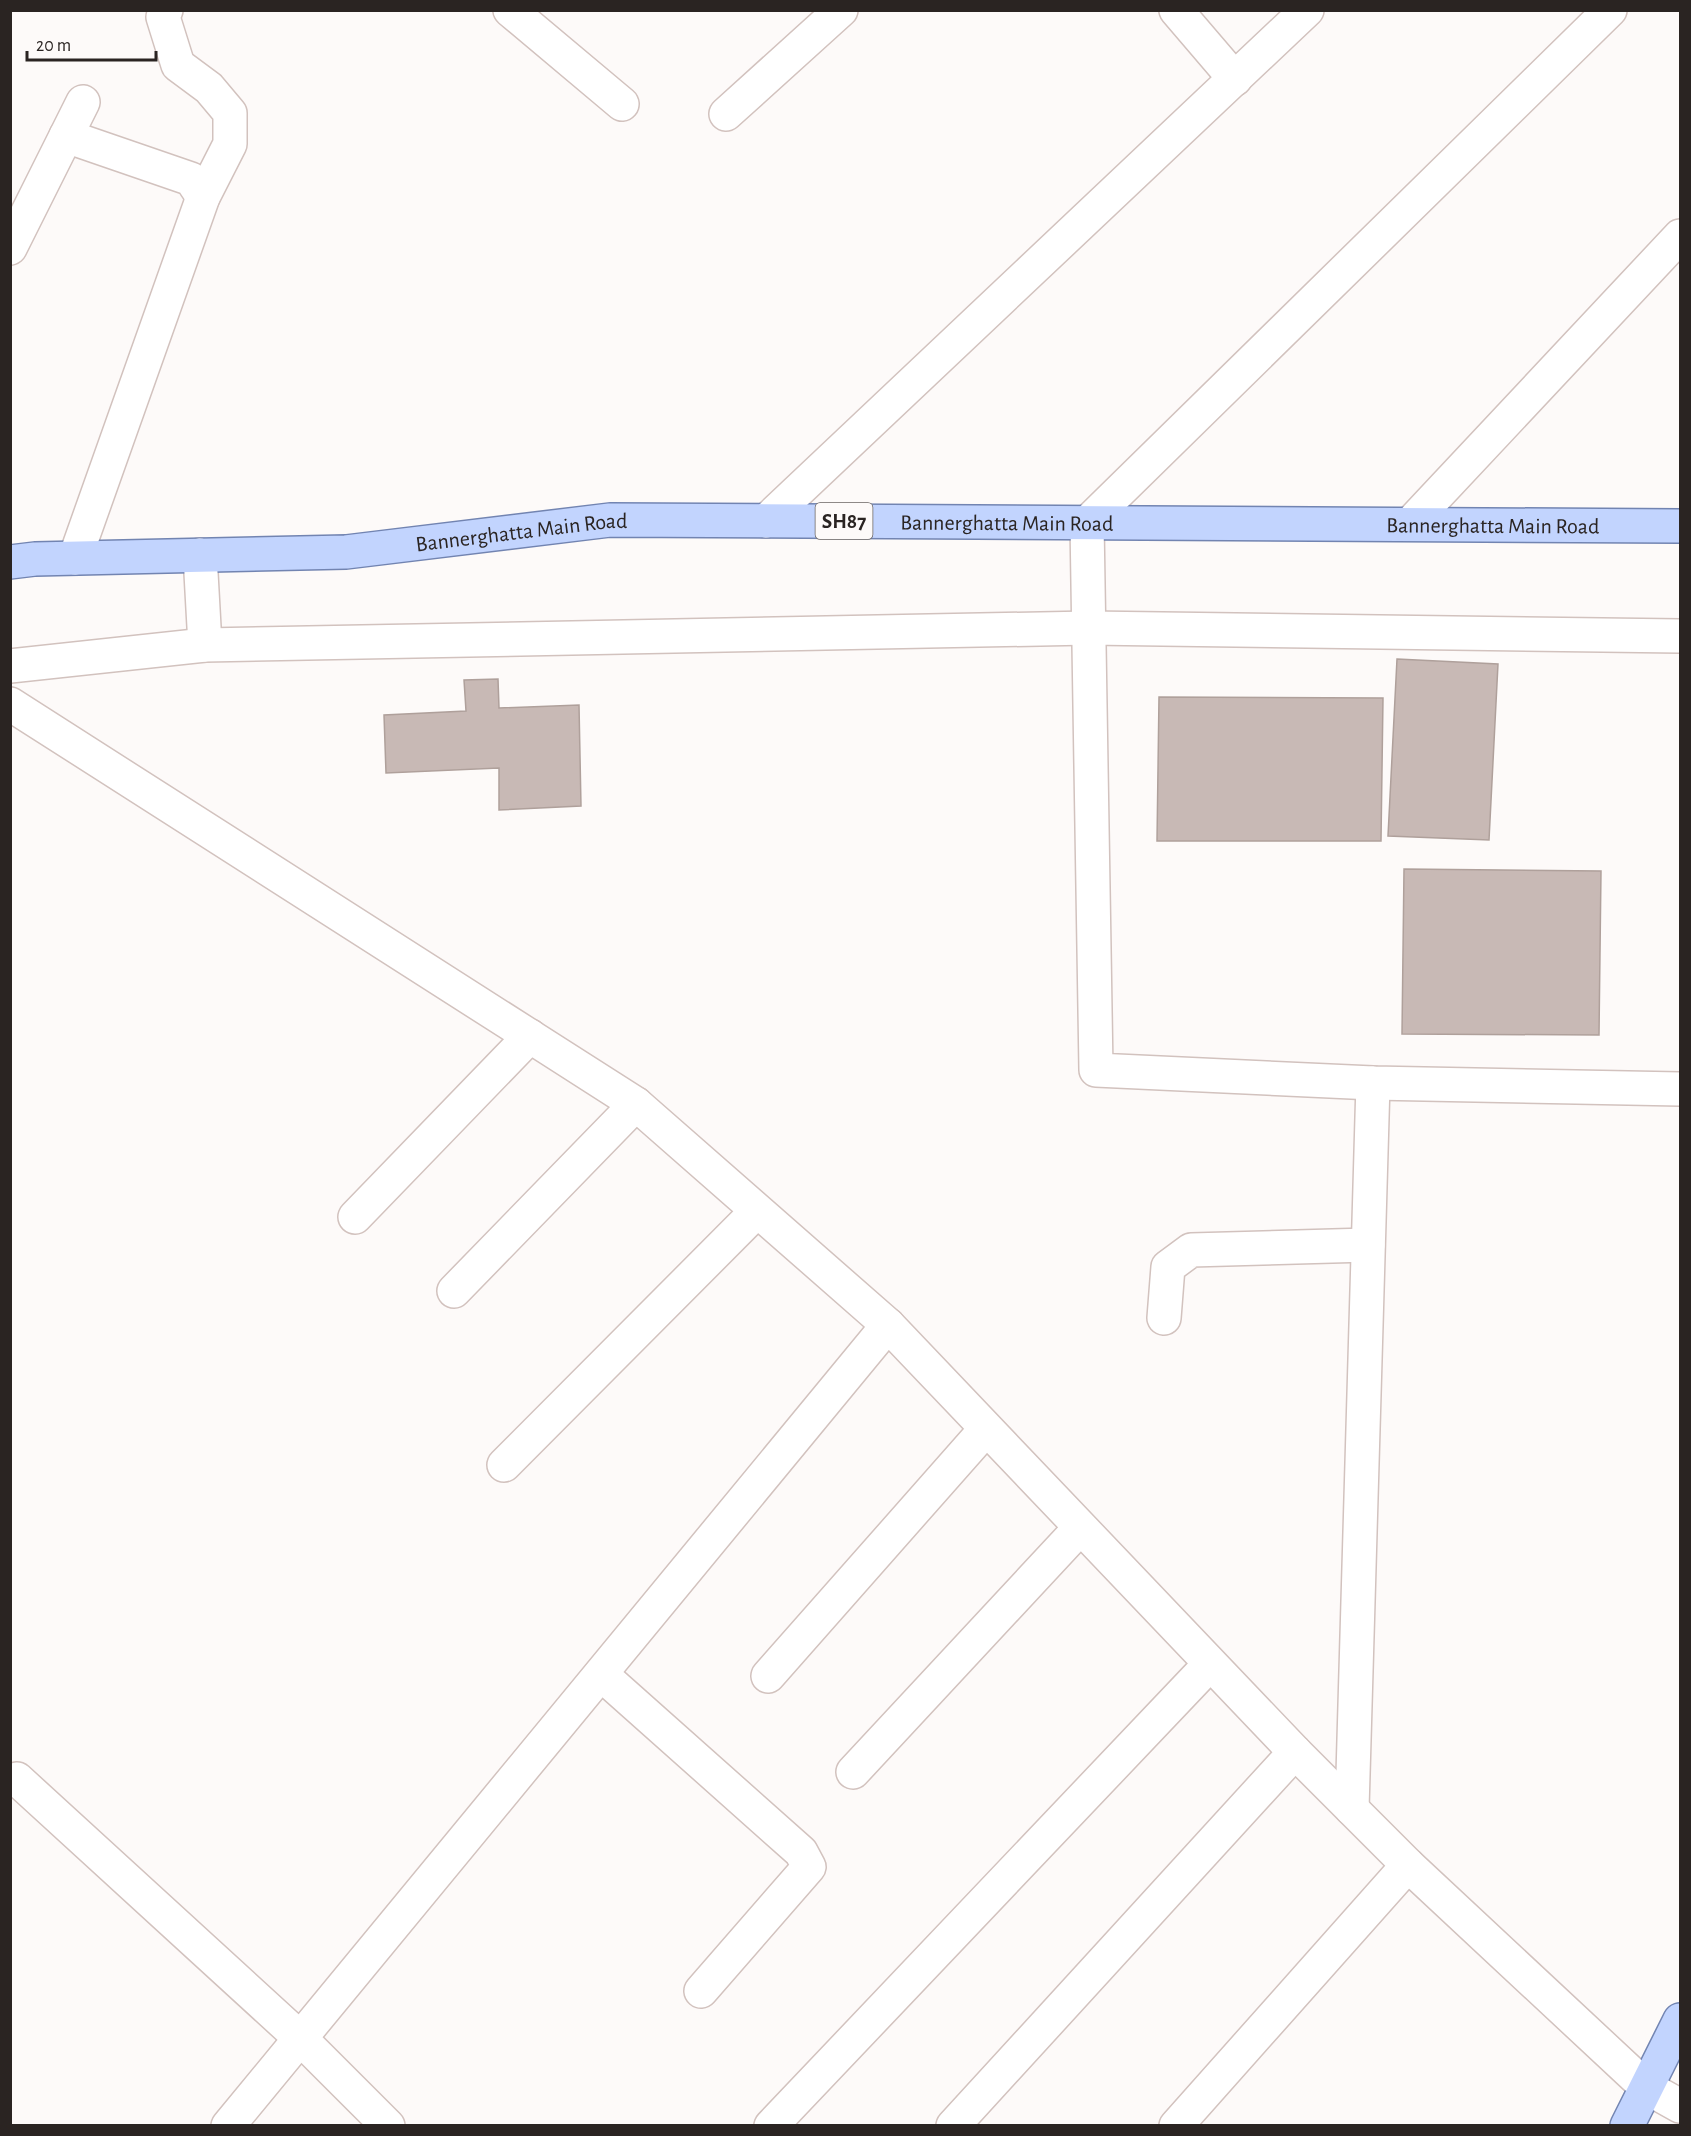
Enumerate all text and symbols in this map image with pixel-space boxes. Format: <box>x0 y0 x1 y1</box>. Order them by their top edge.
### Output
scale bar <box>27 24 156 62</box>
text: 20 m <box>36 37 71 55</box>
road number: SH87 <box>816 503 872 539</box>
street label: Bannerghatta Main Road <box>414 510 627 555</box>
street label: Bannerghatta Main Road <box>900 512 1113 535</box>
street label: Bannerghatta Main Road <box>1386 514 1599 538</box>

